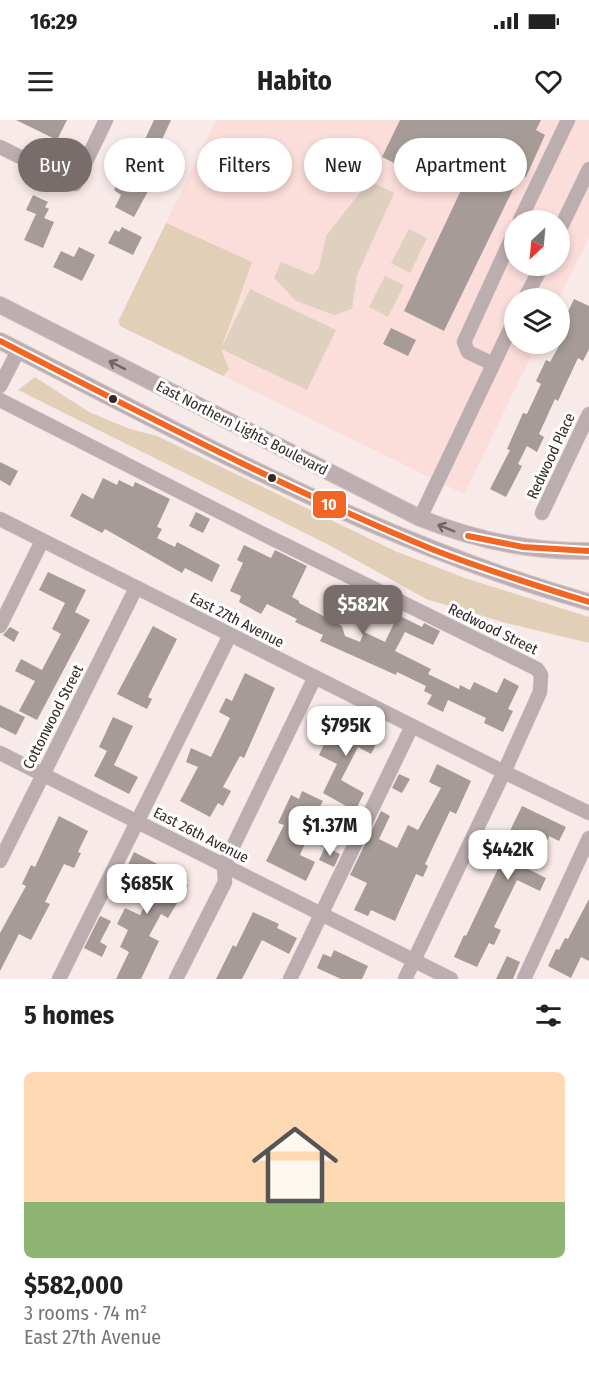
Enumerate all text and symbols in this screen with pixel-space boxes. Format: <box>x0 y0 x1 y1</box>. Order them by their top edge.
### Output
text: 16:29 <box>30 8 77 35</box>
icon: menu <box>24 65 57 98</box>
text: Habito <box>257 65 332 97</box>
icon: heart <box>532 65 565 98</box>
chip: Buy <box>18 138 92 192</box>
chip: Rent <box>104 138 185 192</box>
chip: Filters <box>197 138 292 192</box>
chip: New <box>304 138 382 192</box>
chip: Apartment <box>394 138 527 192</box>
north arrow <box>504 210 570 276</box>
map controls <box>504 210 570 354</box>
button: layers <box>504 288 570 354</box>
one-way arrow <box>109 359 127 370</box>
street label: East Northern Lights Boulevard <box>153 377 331 479</box>
unlabelled marker <box>107 393 119 405</box>
street label: Redwood Place <box>523 410 579 502</box>
unlabelled marker <box>266 472 278 484</box>
line badge: 10 <box>312 490 347 519</box>
text: 10 <box>321 495 337 514</box>
one-way arrow <box>437 522 456 533</box>
pin: $582K <box>321 585 405 636</box>
street label: East 27th Avenue <box>187 589 287 651</box>
text: $582K <box>337 592 389 616</box>
street label: Redwood Street <box>445 600 541 658</box>
street label: Cottonwood Street <box>19 662 87 772</box>
pin: $795K <box>304 706 388 757</box>
text: $795K <box>321 713 371 737</box>
street label: East 26th Avenue <box>150 803 252 867</box>
pin: $1.37M <box>281 806 379 857</box>
text: $1.37M <box>303 813 357 837</box>
pin: $442K <box>466 830 550 881</box>
text: $442K <box>482 837 534 861</box>
pin: $685K <box>105 864 189 915</box>
text: $685K <box>121 871 173 895</box>
icon: filters <box>532 999 565 1032</box>
text: 5 homes <box>24 1000 114 1031</box>
icon: home <box>241 1111 349 1219</box>
text: $582,000 <box>24 1270 123 1301</box>
text: 3 rooms · 74 m² <box>24 1301 147 1325</box>
text: East 27th Avenue <box>24 1325 161 1349</box>

